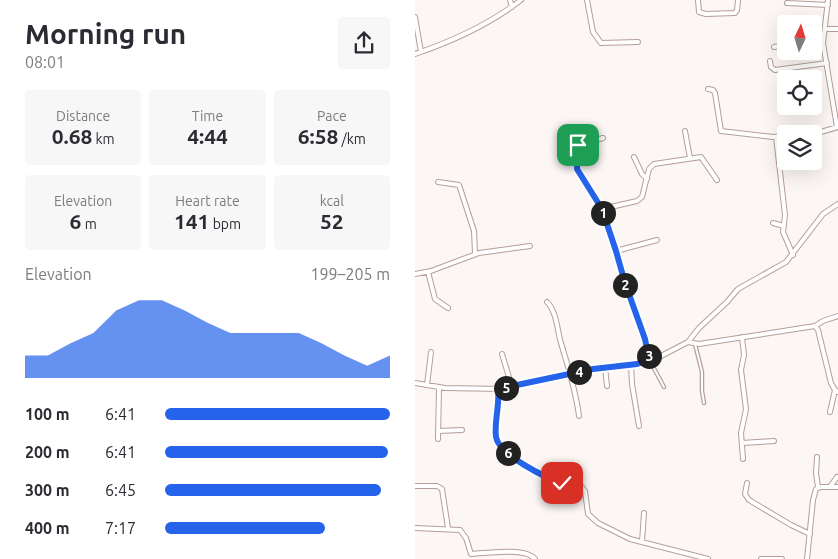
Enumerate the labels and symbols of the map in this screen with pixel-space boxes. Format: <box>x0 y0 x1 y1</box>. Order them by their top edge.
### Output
north arrow <box>777 15 823 60</box>
pin <box>557 124 599 166</box>
pin: 1 <box>591 200 615 226</box>
pin: 2 <box>613 272 637 298</box>
pin: 3 <box>637 344 661 368</box>
pin: 4 <box>567 360 591 384</box>
pin: 5 <box>493 376 519 400</box>
pin: 6 <box>495 440 521 466</box>
pin <box>541 462 583 504</box>

